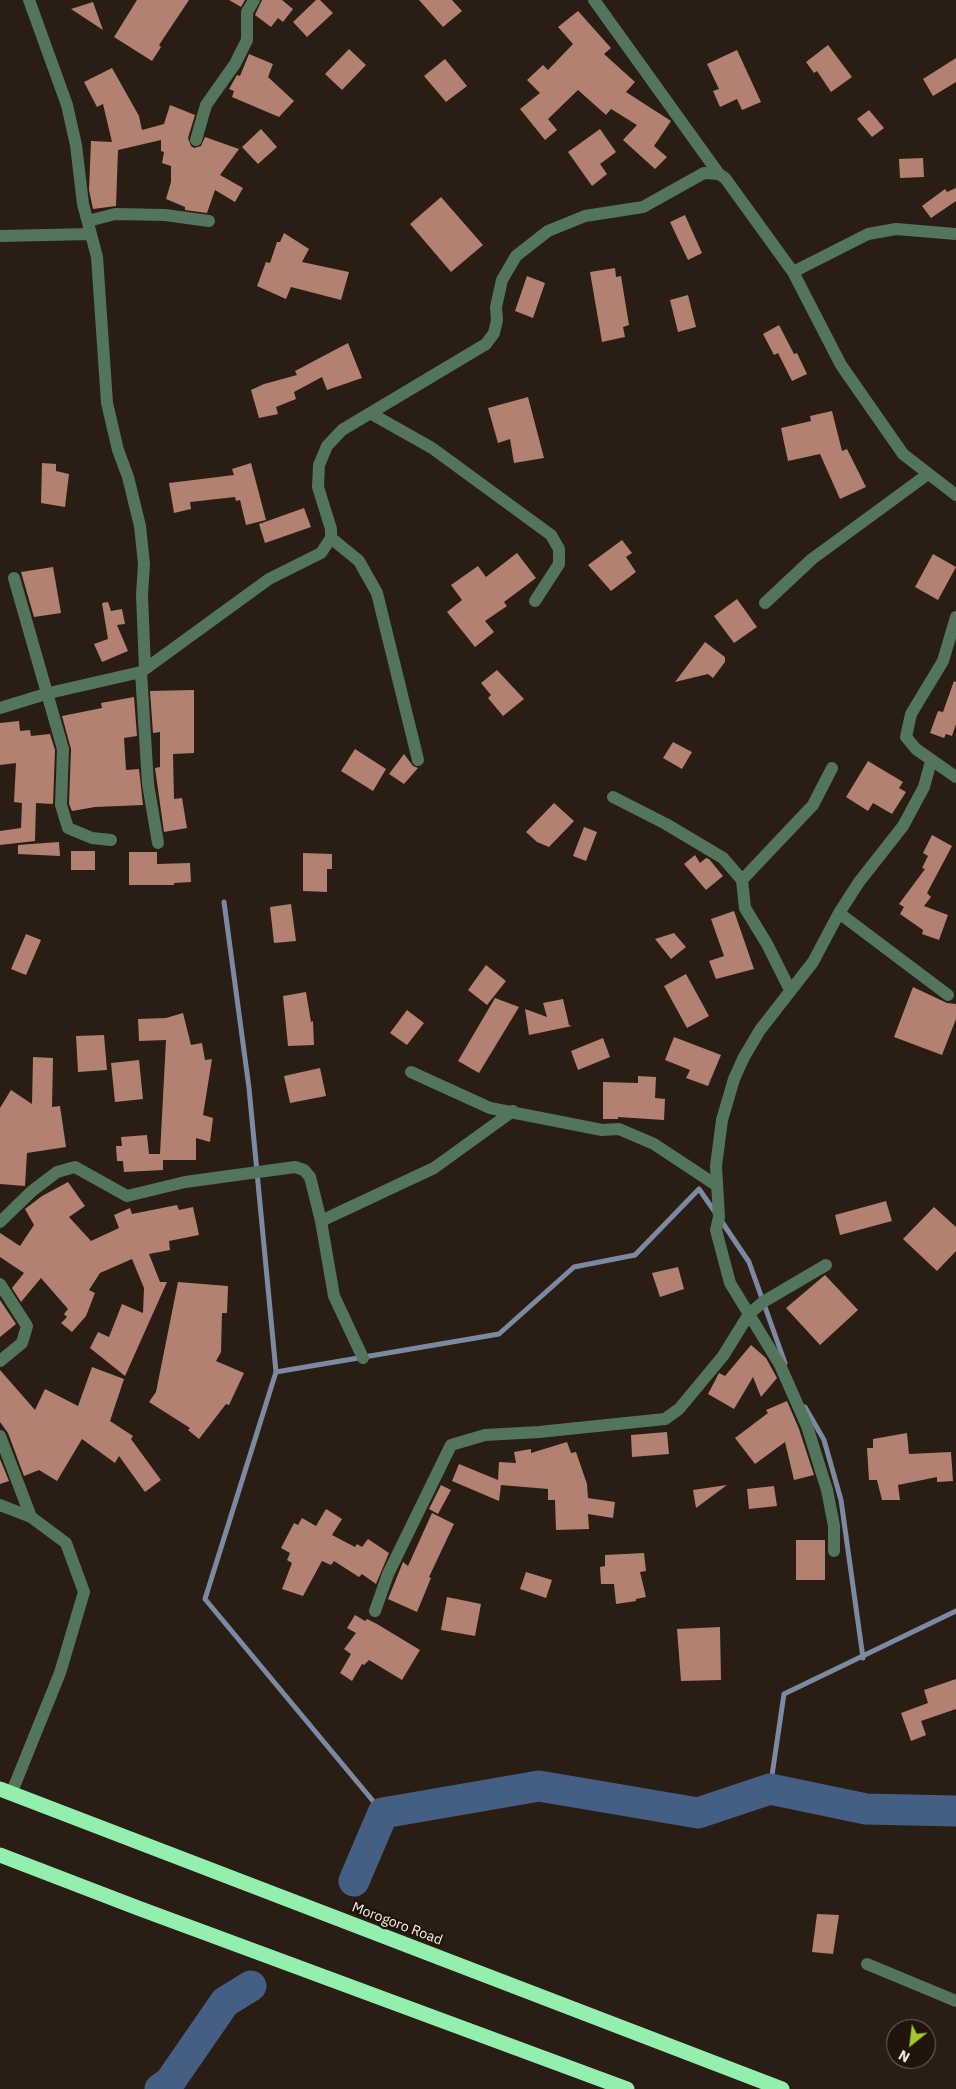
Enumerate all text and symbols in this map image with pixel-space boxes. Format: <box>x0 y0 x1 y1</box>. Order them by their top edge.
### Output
street label: Morogoro Road <box>349 1899 445 1949</box>
north arrow <box>886 2019 936 2069</box>
text: N <box>895 2046 913 2067</box>

